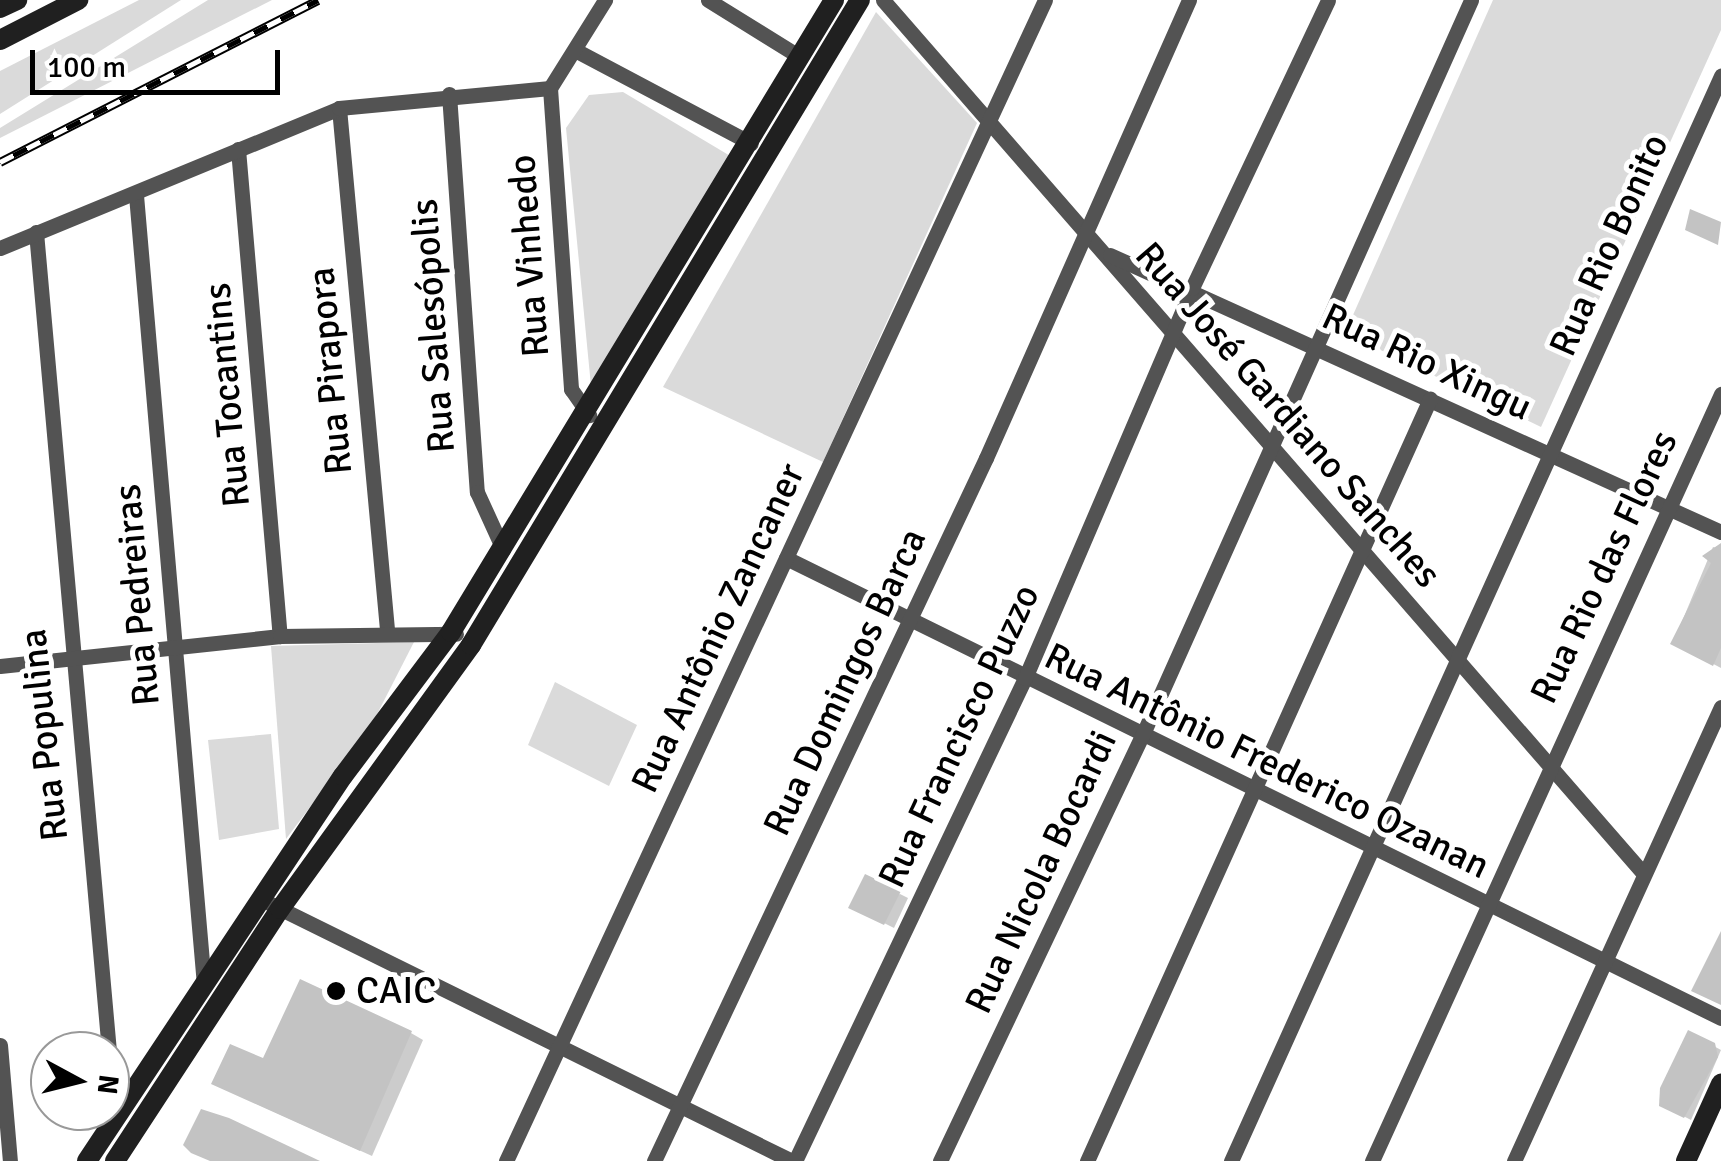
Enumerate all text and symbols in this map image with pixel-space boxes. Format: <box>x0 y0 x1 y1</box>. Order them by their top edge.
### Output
scale bar <box>35 30 285 92</box>
text: 100 m <box>47 49 126 86</box>
street label: Rua Rio Bonito <box>1540 127 1678 363</box>
street label: Rua Vinhedo <box>499 153 559 359</box>
street label: Rua Salesópolis <box>401 197 465 455</box>
street label: Rua José Gardiano Sanches <box>1126 233 1450 597</box>
street label: Rua Pirapora <box>298 265 362 477</box>
street label: Rua Tocantins <box>194 281 260 509</box>
street label: Rua Rio Xingu <box>1315 294 1539 430</box>
street label: Rua Rio das Flores <box>1521 424 1687 710</box>
street label: Rua Antônio Zancaner <box>622 456 814 800</box>
street label: Rua Pedreiras <box>105 482 169 708</box>
street label: Rua Domingos Barca <box>754 521 936 843</box>
street label: Rua Francisco Puzzo <box>869 577 1049 895</box>
street label: Rua Populina <box>10 627 78 843</box>
street label: Rua Antônio Frederico Ozanan <box>1037 633 1497 889</box>
street label: Rua Nicola Bocardi <box>956 723 1126 1021</box>
place label: CAIC <box>356 968 436 1014</box>
marker: CAIC <box>325 980 347 1002</box>
north arrow <box>30 1031 130 1131</box>
text: N <box>90 1073 126 1096</box>

